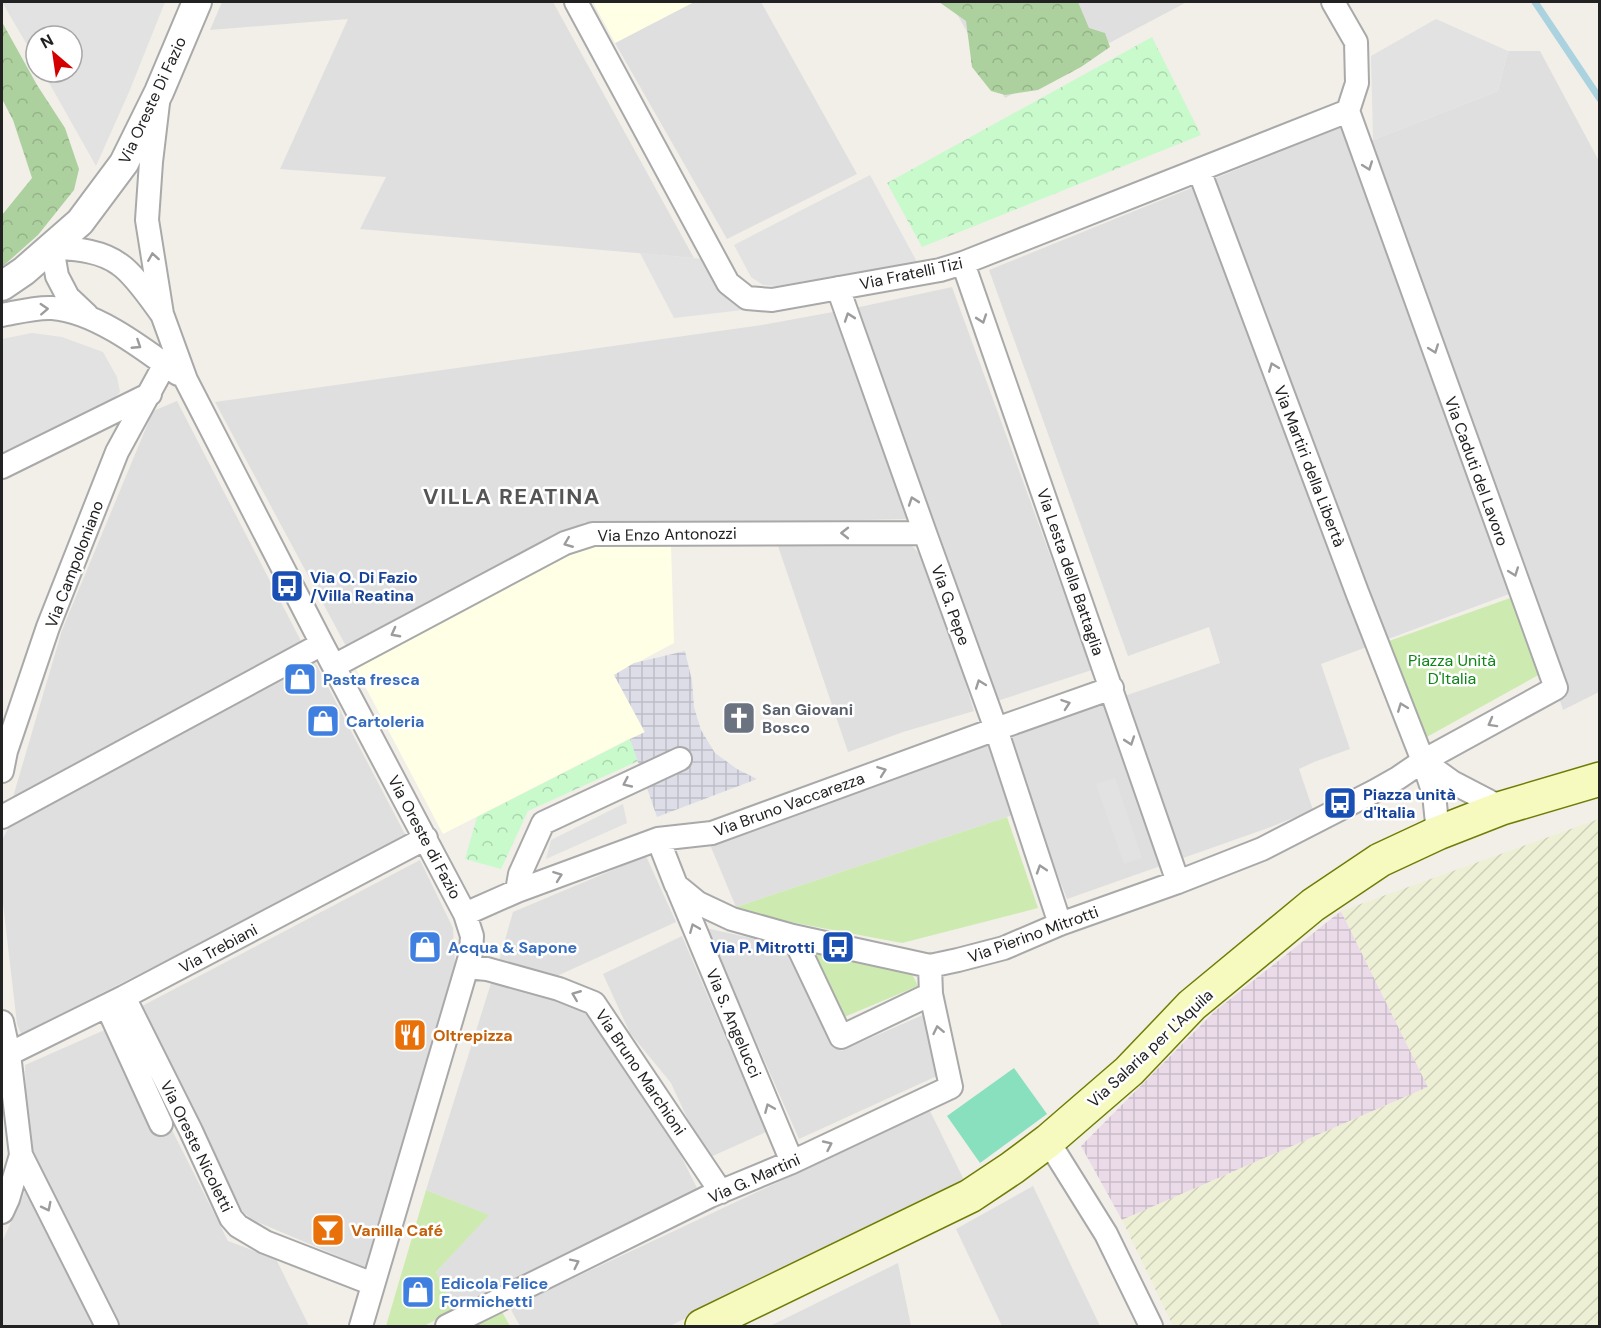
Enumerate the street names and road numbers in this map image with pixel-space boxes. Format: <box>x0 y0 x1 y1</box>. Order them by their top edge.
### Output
street label: Via Oreste Di Fazio <box>114 33 191 167</box>
street label: Via Fratelli Tizi <box>858 252 965 295</box>
street label: Via Martiri della Libertà <box>1269 383 1350 550</box>
street label: Via Caduti del Lavoro <box>1440 394 1513 549</box>
street label: Via Lesta della Battaglia <box>1032 486 1109 658</box>
street label: Via Campoloniano <box>40 497 108 631</box>
street label: Via Enzo Antonozzi <box>597 523 737 546</box>
street label: Via G. Pepe <box>926 562 975 648</box>
street label: Via Bruno Vaccarezza <box>711 767 867 841</box>
street label: Via Oreste di Fazio <box>383 772 466 903</box>
street label: Via Pierino Mitrotti <box>965 901 1101 968</box>
street label: Via Trebiani <box>175 919 261 978</box>
street label: Via S. Angelucci <box>701 965 766 1081</box>
street label: Via Salaria per L'Aquila <box>1083 985 1218 1112</box>
street label: Via Bruno Marchioni <box>591 1005 691 1139</box>
street label: Via Oreste Nicoletti <box>156 1077 238 1216</box>
street label: Via G. Martini <box>705 1149 803 1208</box>

